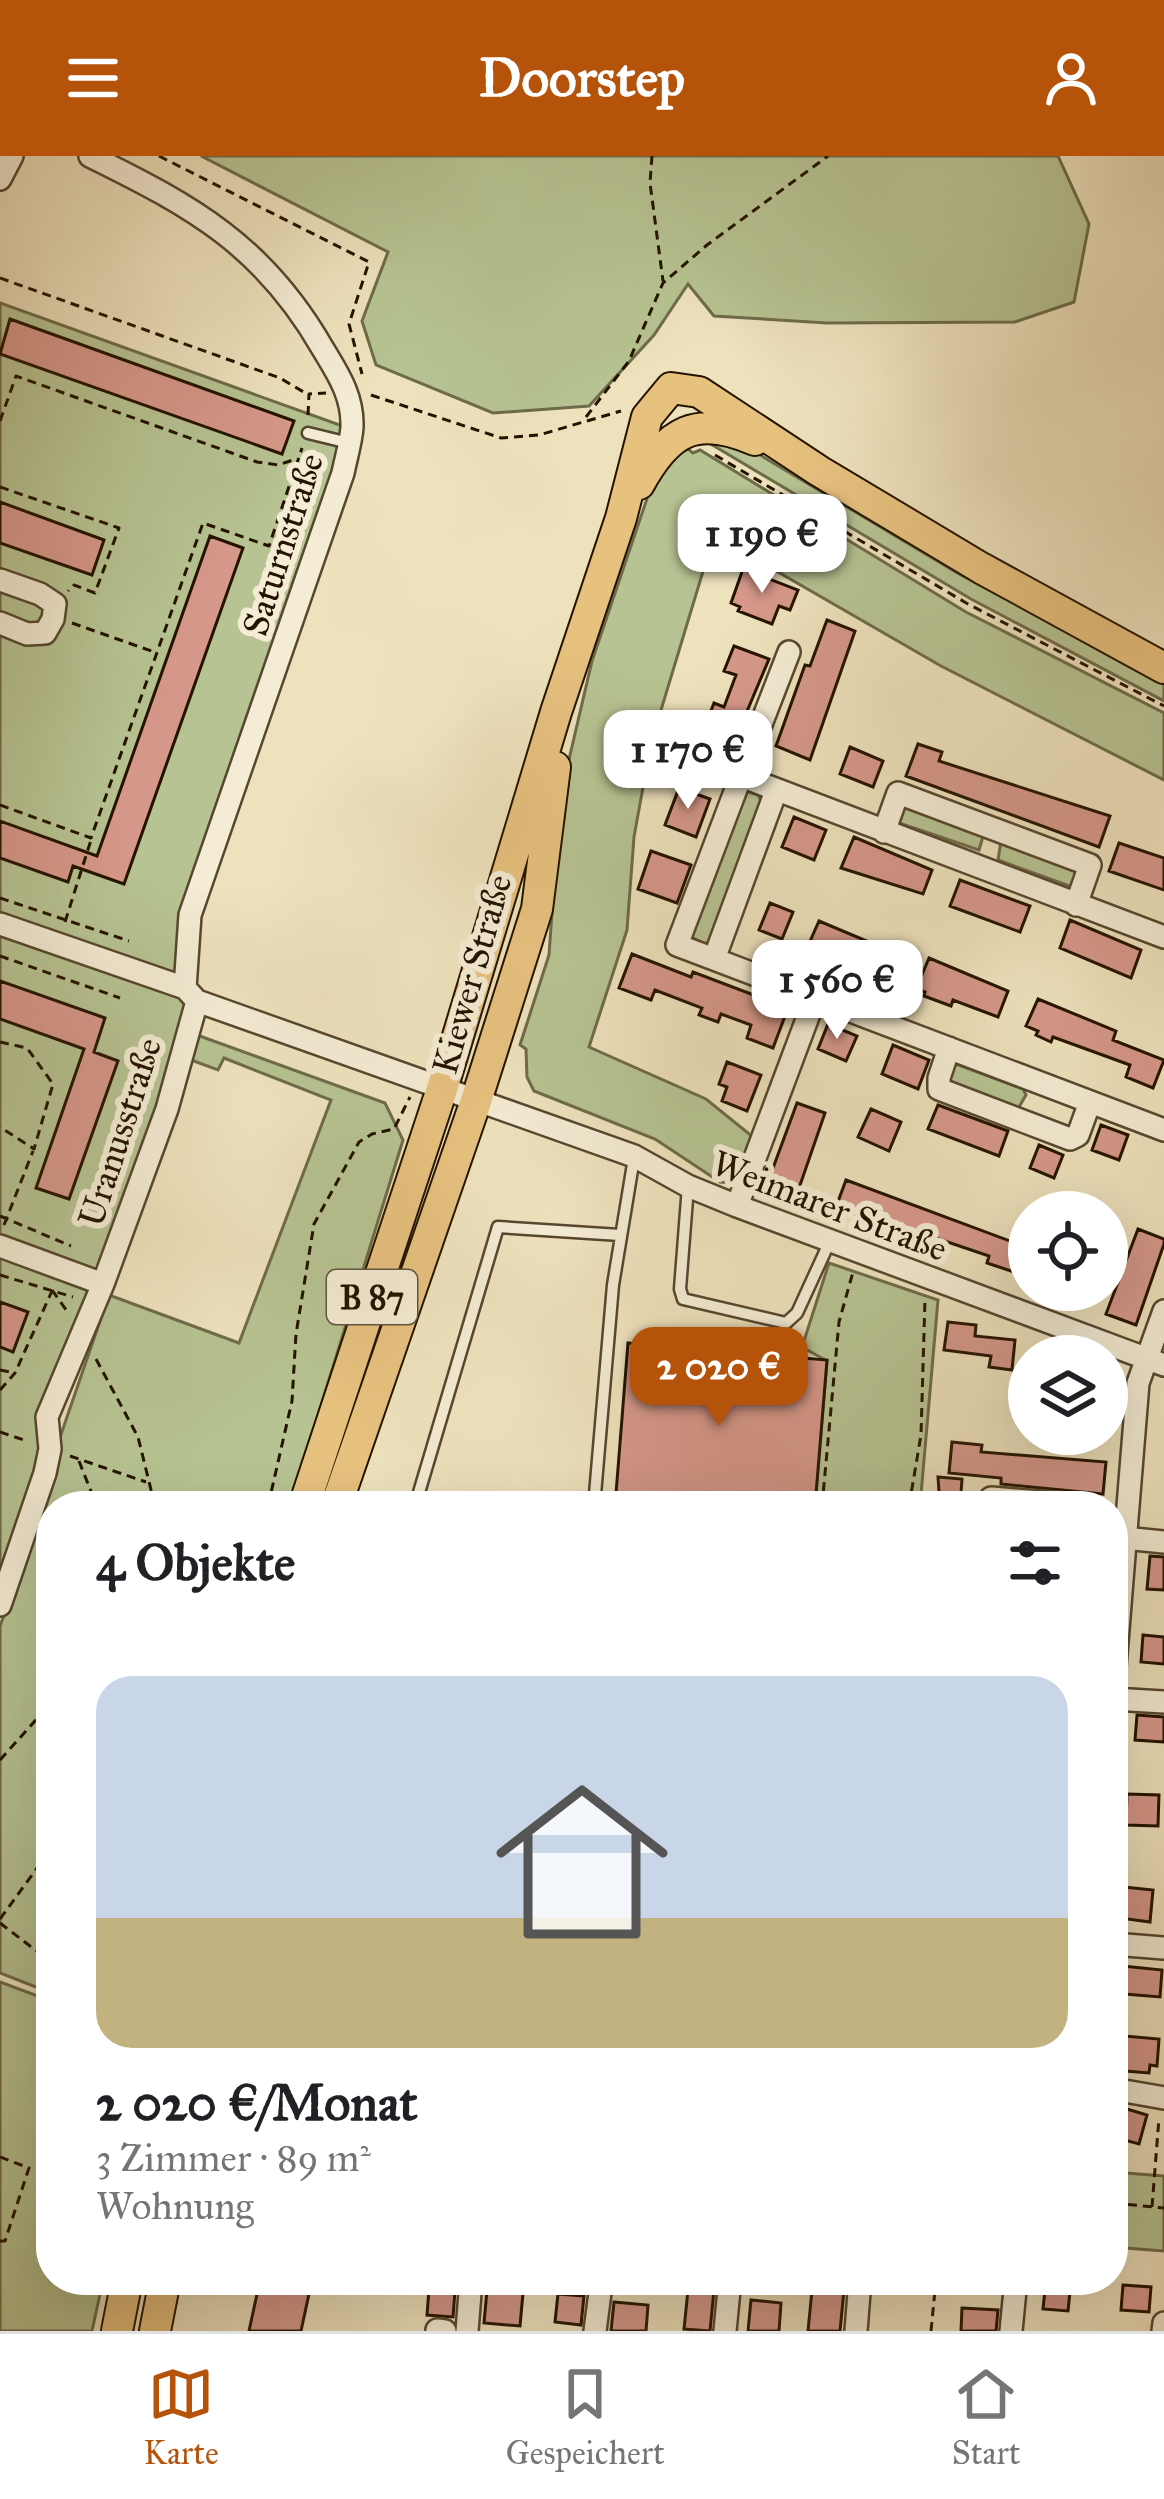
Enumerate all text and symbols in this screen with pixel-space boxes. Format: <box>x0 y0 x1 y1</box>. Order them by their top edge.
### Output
icon: menu <box>60 45 126 111</box>
text: Doorstep <box>479 45 685 111</box>
icon: person <box>1038 45 1104 111</box>
street label: Saturnstraße <box>233 448 333 641</box>
pin: 1 190 € <box>651 494 873 596</box>
text: 1 190 € <box>705 509 819 557</box>
pin: 1 170 € <box>577 710 799 812</box>
text: 1 170 € <box>631 725 745 773</box>
street label: Kiewer Straße <box>422 869 521 1079</box>
pin: 1 560 € <box>726 940 948 1042</box>
text: 1 560 € <box>779 955 895 1003</box>
street label: Uranusstraße <box>69 1032 171 1232</box>
street label: Weimarer Straße <box>706 1141 953 1271</box>
map controls <box>1008 1191 1128 1455</box>
button: locate <box>1008 1191 1128 1311</box>
road number: B 87 <box>327 1270 417 1324</box>
pin: 2 020 € <box>608 1327 830 1429</box>
button: layers <box>1008 1335 1128 1455</box>
text: 2 020 € <box>657 1342 781 1390</box>
icon: filters <box>1002 1530 1068 1596</box>
text: 4 Objekte <box>96 1532 295 1594</box>
icon: home <box>474 1754 690 1970</box>
text: 2 020 €/Monat <box>96 2072 418 2134</box>
text: 3 Zimmer · 89 m² <box>96 2134 371 2182</box>
text: Wohnung <box>96 2182 254 2230</box>
tab: Karte <box>144 2361 219 2473</box>
tab: Gespeichert <box>506 2361 665 2473</box>
tab: Start <box>952 2361 1020 2473</box>

